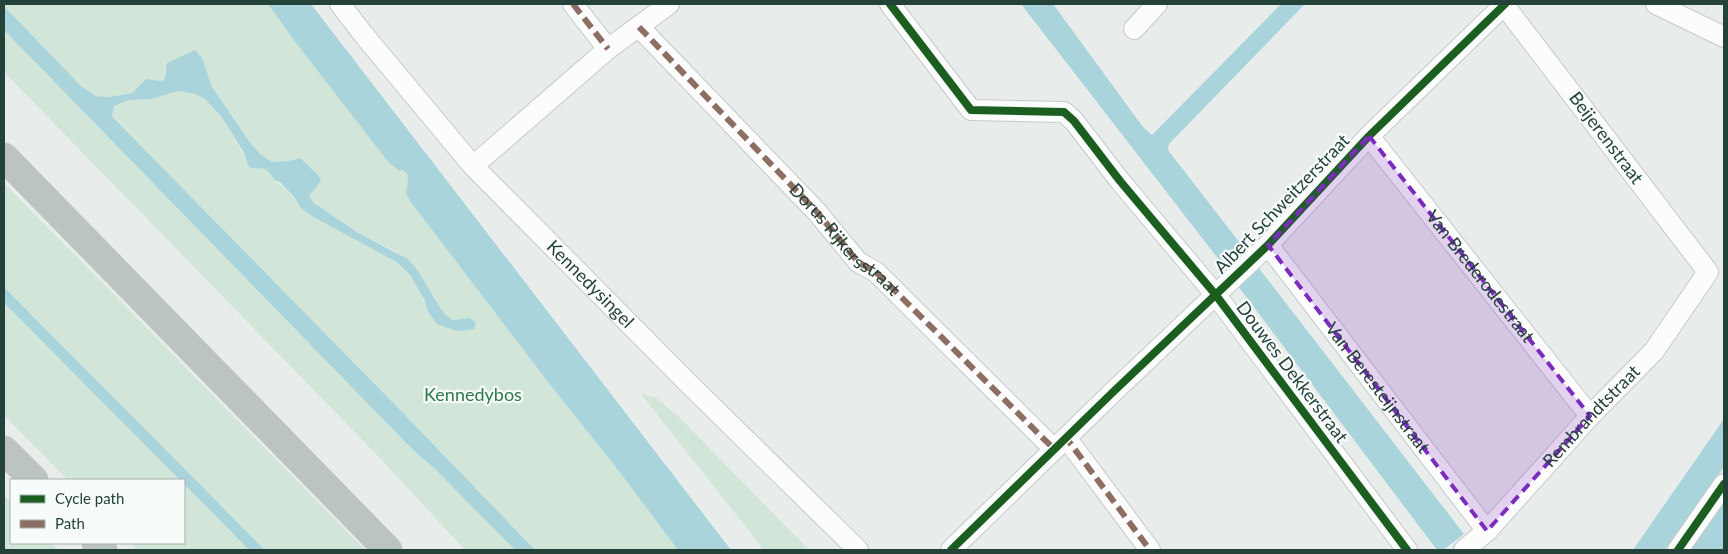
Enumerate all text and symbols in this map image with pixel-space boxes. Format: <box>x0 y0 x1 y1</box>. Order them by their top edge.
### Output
street label: Beijerenstraat <box>1565 87 1649 188</box>
street label: Albert Schweitzerstraat <box>1209 129 1354 278</box>
street label: Dorus Rijkersstraat <box>785 178 905 300</box>
street label: Van Brederodestraat <box>1422 205 1540 347</box>
street label: Kennedysingel <box>543 235 639 332</box>
street label: Douwes Dekkerstraat <box>1232 296 1354 447</box>
street label: Van Beresteijnstraat <box>1321 318 1435 457</box>
street label: Rembrandtstraat <box>1538 360 1644 471</box>
park label: Kennedybos <box>424 383 522 405</box>
legend <box>10 479 185 544</box>
text: Cycle path <box>55 489 124 507</box>
text: Path <box>55 514 85 532</box>

